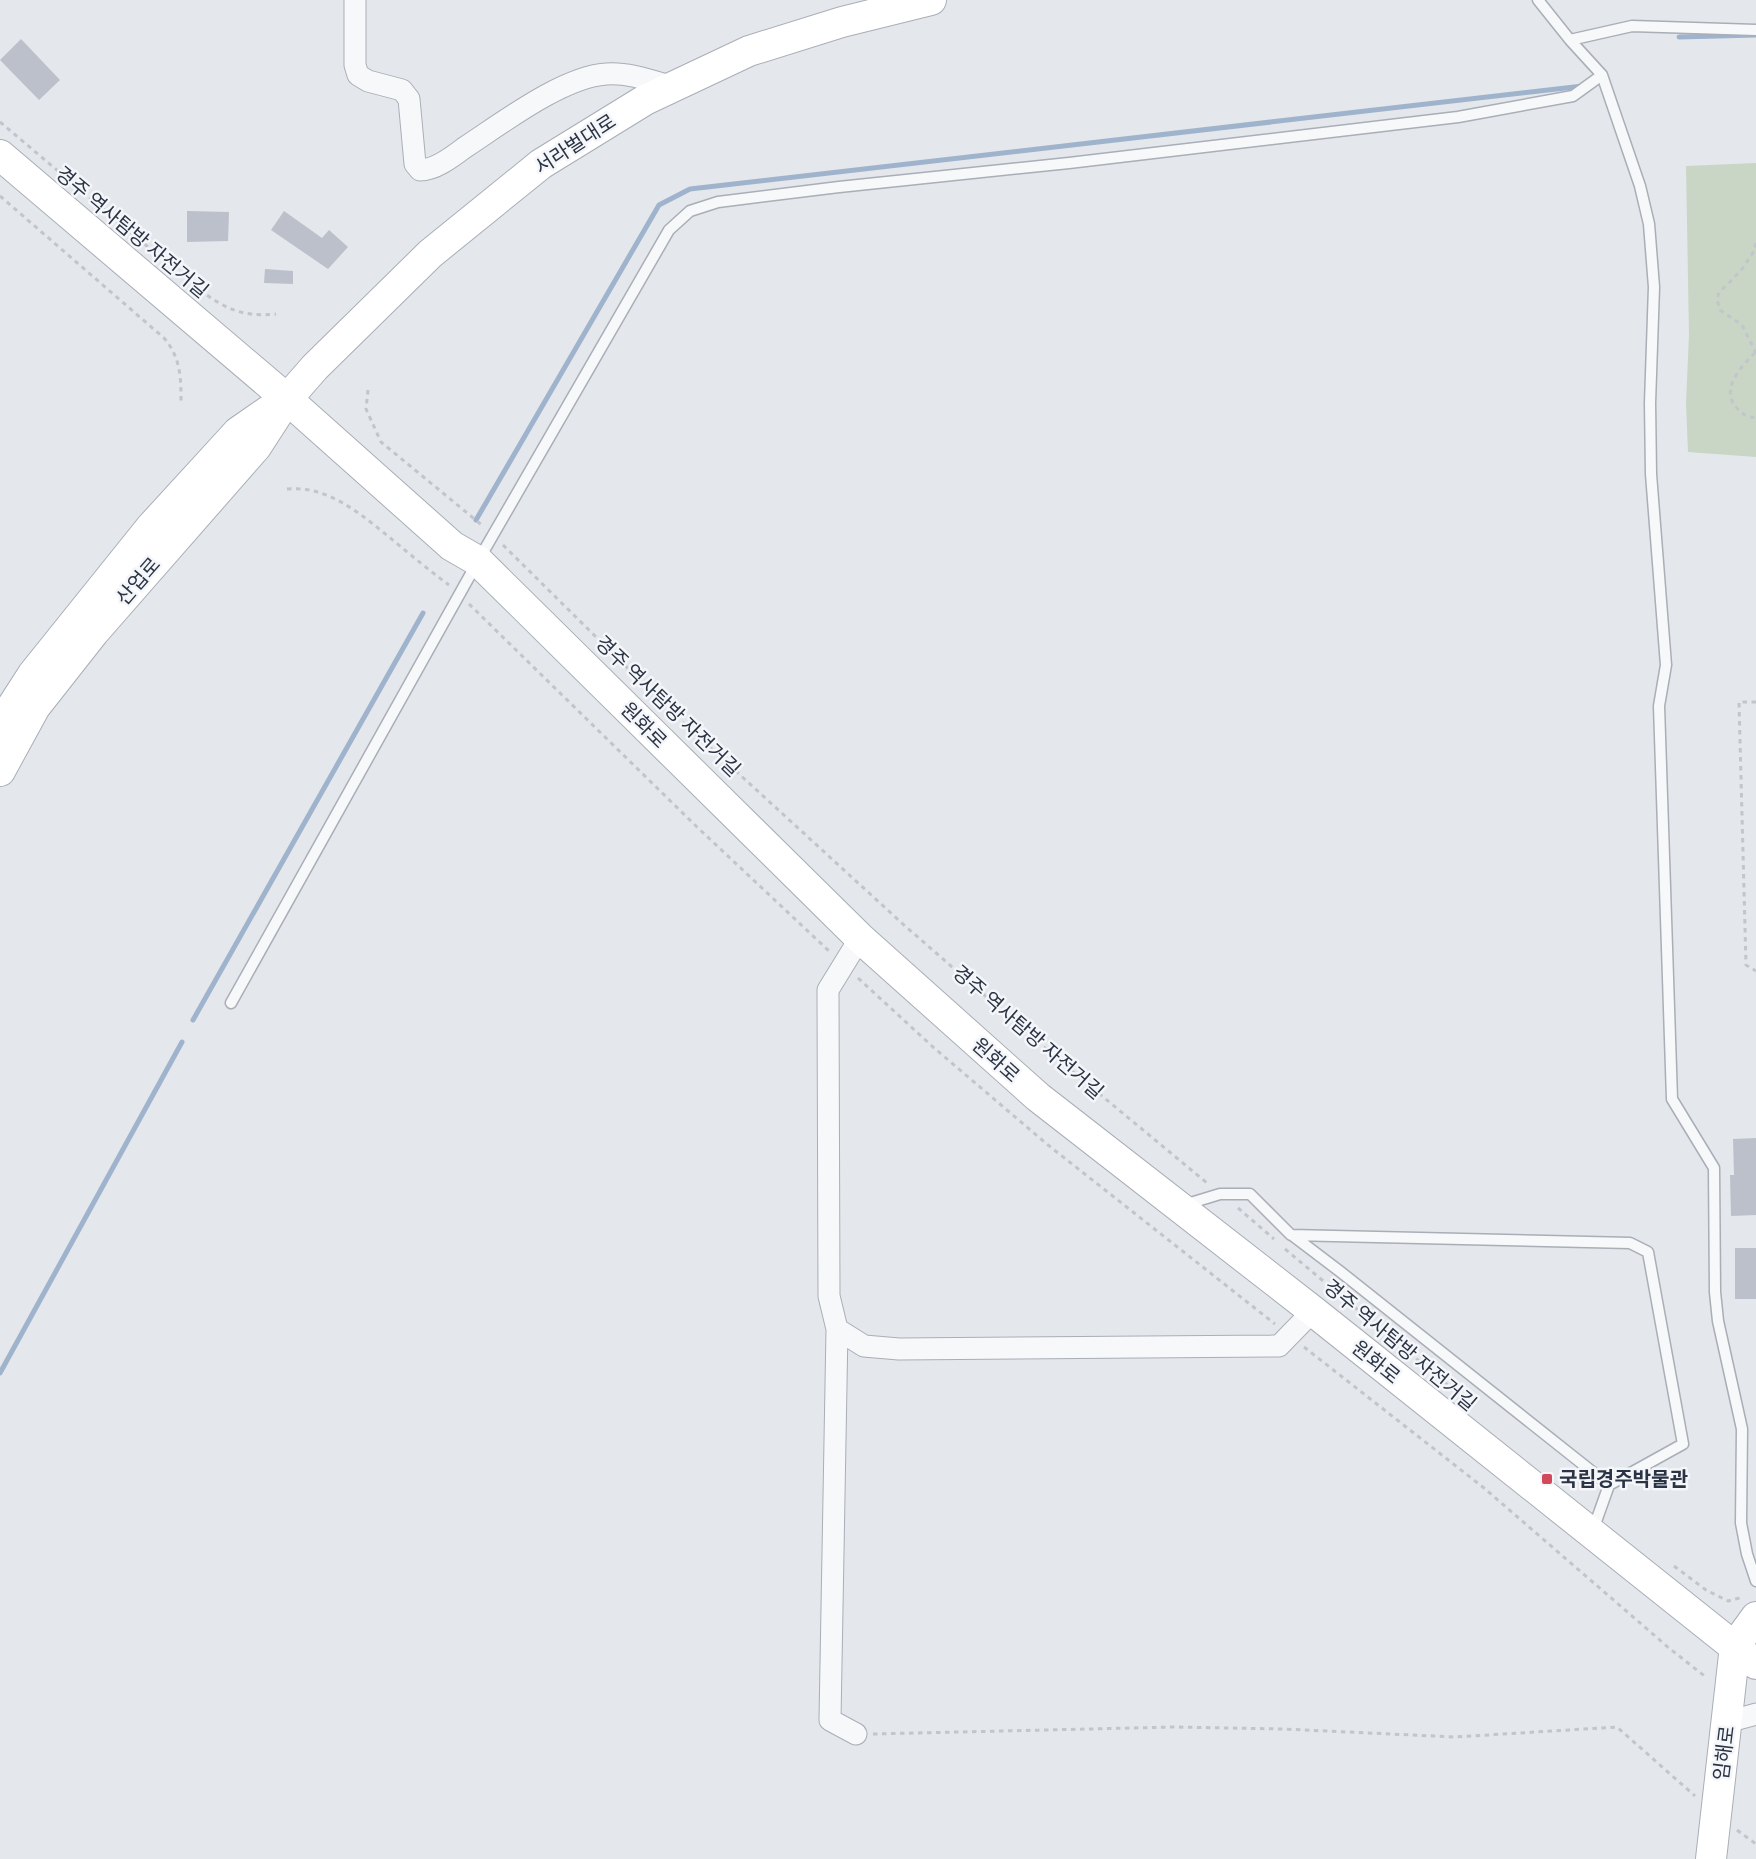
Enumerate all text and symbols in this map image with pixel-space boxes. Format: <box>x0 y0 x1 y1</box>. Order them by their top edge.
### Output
street label: 서라벌대로 <box>529 108 622 182</box>
street label: 경주 역사탐방 자전거길 <box>49 160 214 305</box>
street label: 산업로 <box>110 552 167 612</box>
street label: 경주 역사탐방 자전거길 <box>589 630 746 783</box>
street label: 원화로 <box>614 696 673 755</box>
street label: 경주 역사탐방 자전거길 <box>946 959 1109 1106</box>
street label: 원화로 <box>965 1032 1025 1090</box>
street label: 경주 역사탐방 자전거길 <box>1317 1273 1482 1418</box>
street label: 원화로 <box>1345 1335 1406 1391</box>
place label: 국립경주박물관 <box>1559 1466 1688 1494</box>
marker: 국립경주박물관 <box>1540 1472 1554 1486</box>
street label: 임해로 <box>1708 1724 1742 1782</box>

